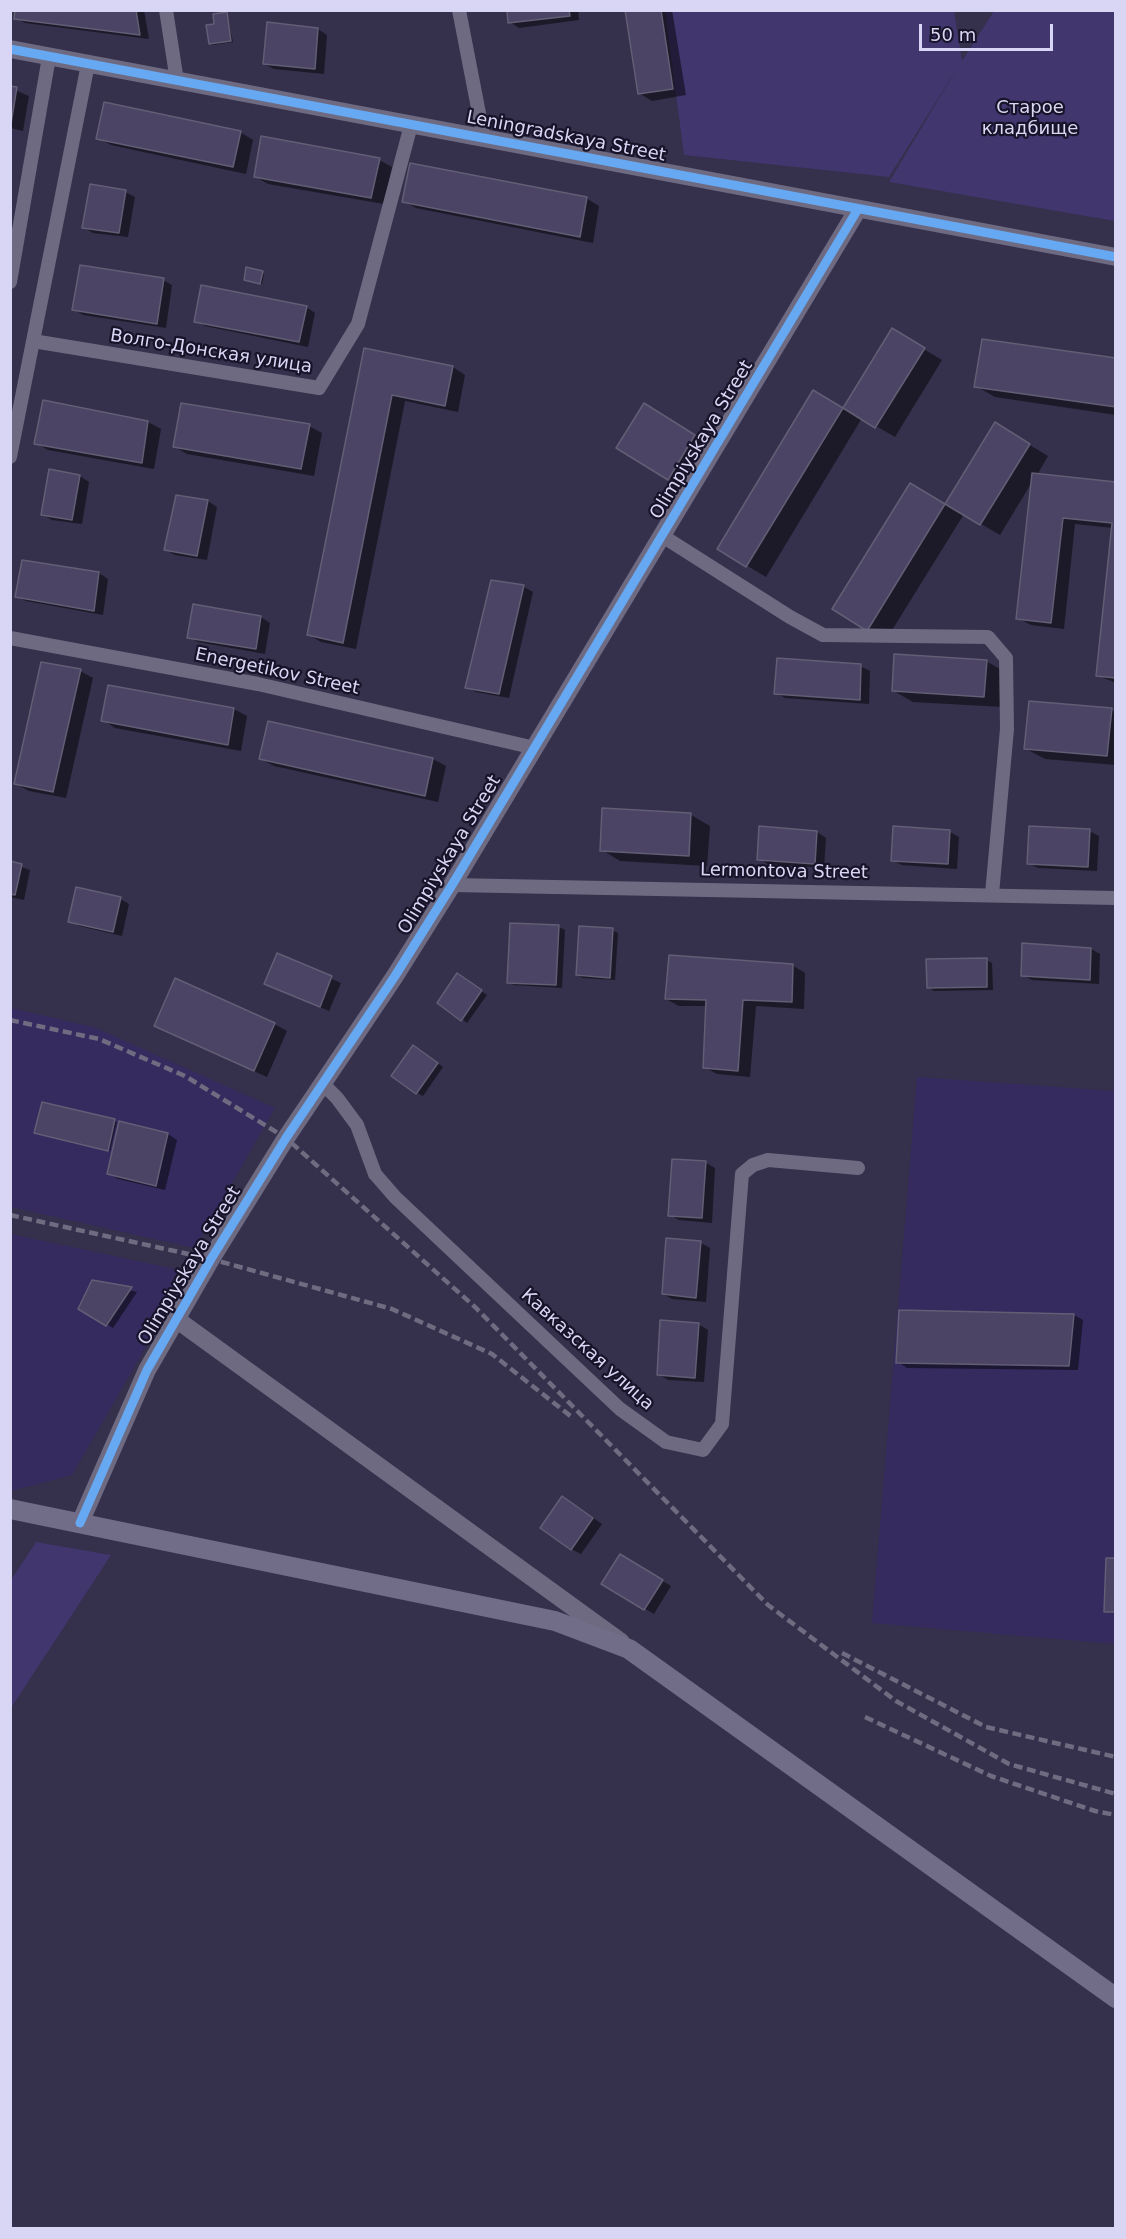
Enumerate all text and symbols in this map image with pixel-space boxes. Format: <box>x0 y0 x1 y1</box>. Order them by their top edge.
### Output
scale bar <box>922 12 1056 50</box>
text: 50 m <box>930 24 976 45</box>
park label: Старое кладбище <box>982 97 1078 140</box>
street label: Leningradskaya Street <box>465 107 667 167</box>
street label: Волго-Донская улица <box>108 325 314 379</box>
street label: Olimpiyskaya Street <box>646 357 758 523</box>
street label: Energetikov Street <box>193 644 361 700</box>
street label: Olimpiyskaya Street <box>394 772 506 938</box>
street label: Lermontova Street <box>700 860 868 884</box>
street label: Olimpiyskaya Street <box>134 1183 246 1349</box>
street label: Кавказская улица <box>516 1285 658 1415</box>

